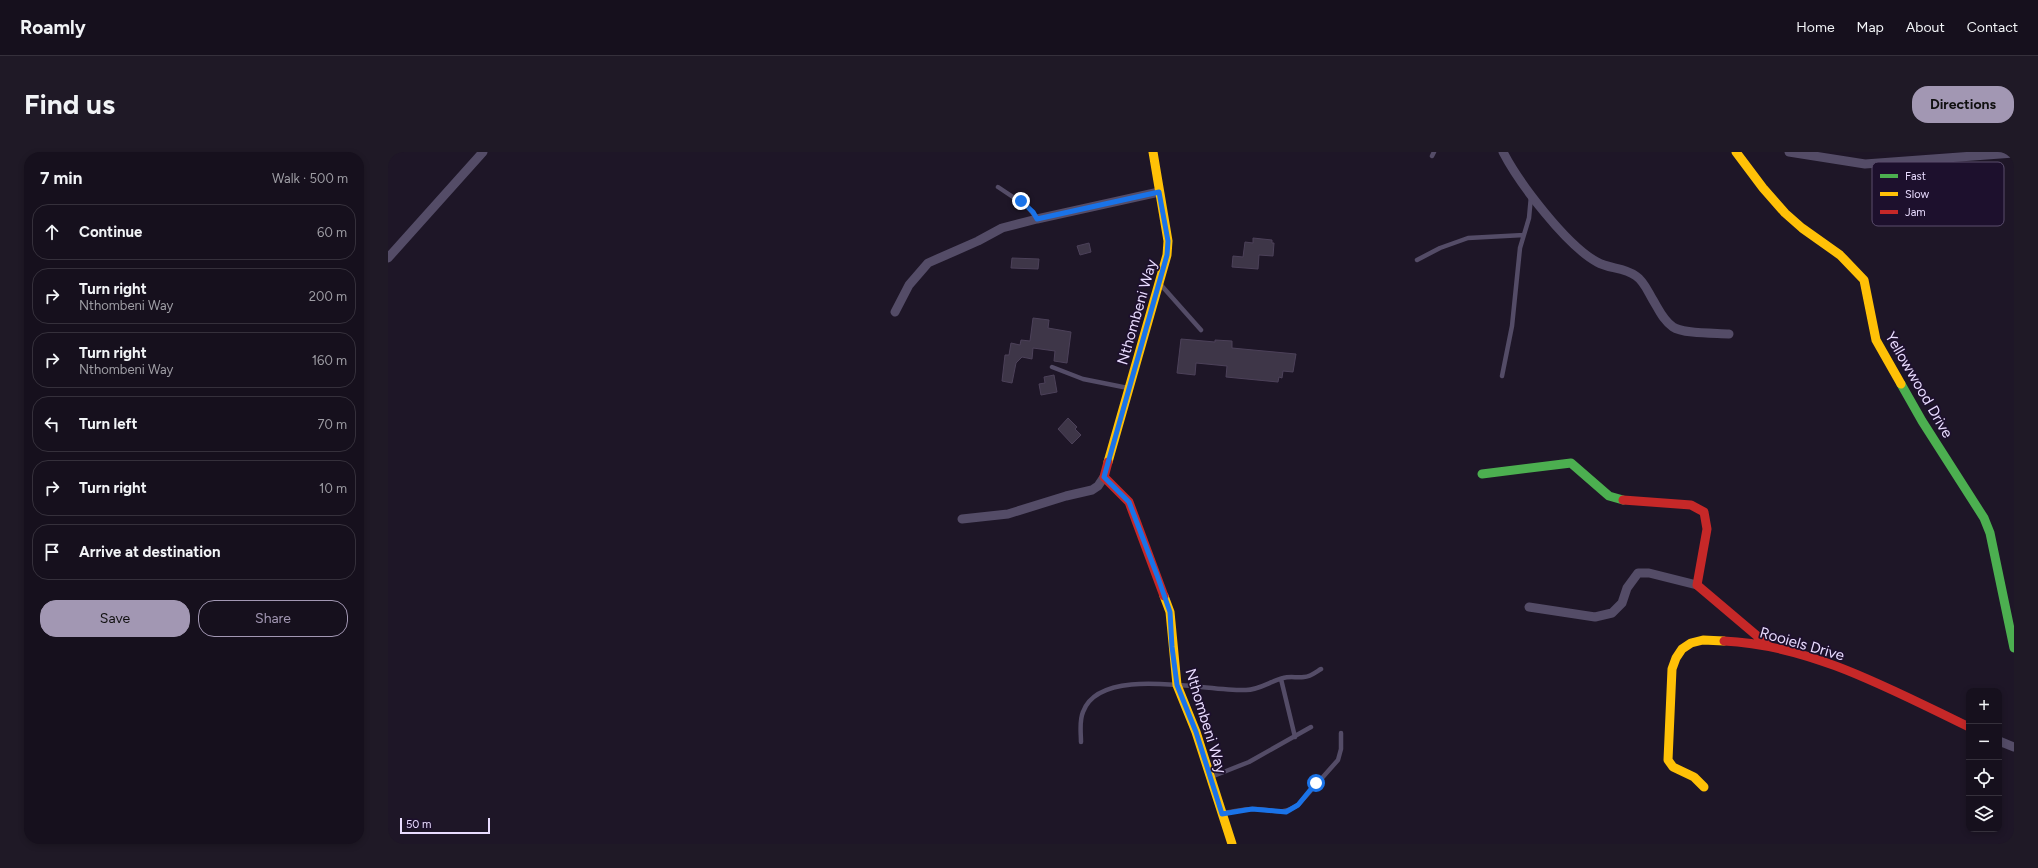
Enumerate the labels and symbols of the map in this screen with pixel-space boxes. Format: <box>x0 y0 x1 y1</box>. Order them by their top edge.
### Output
legend <box>1872 162 2004 226</box>
text: Fast <box>1905 170 1926 183</box>
text: Slow <box>1905 188 1929 201</box>
route end <box>1012 192 1030 210</box>
text: Jam <box>1905 206 1926 219</box>
street label: Nthombeni Way <box>1113 257 1161 367</box>
street label: Yellowwood Drive <box>1881 329 1957 441</box>
street label: Rooiels Drive <box>1758 623 1846 665</box>
street label: Nthombeni Way <box>1181 666 1231 776</box>
route start <box>1307 774 1325 792</box>
scale bar <box>400 816 490 835</box>

